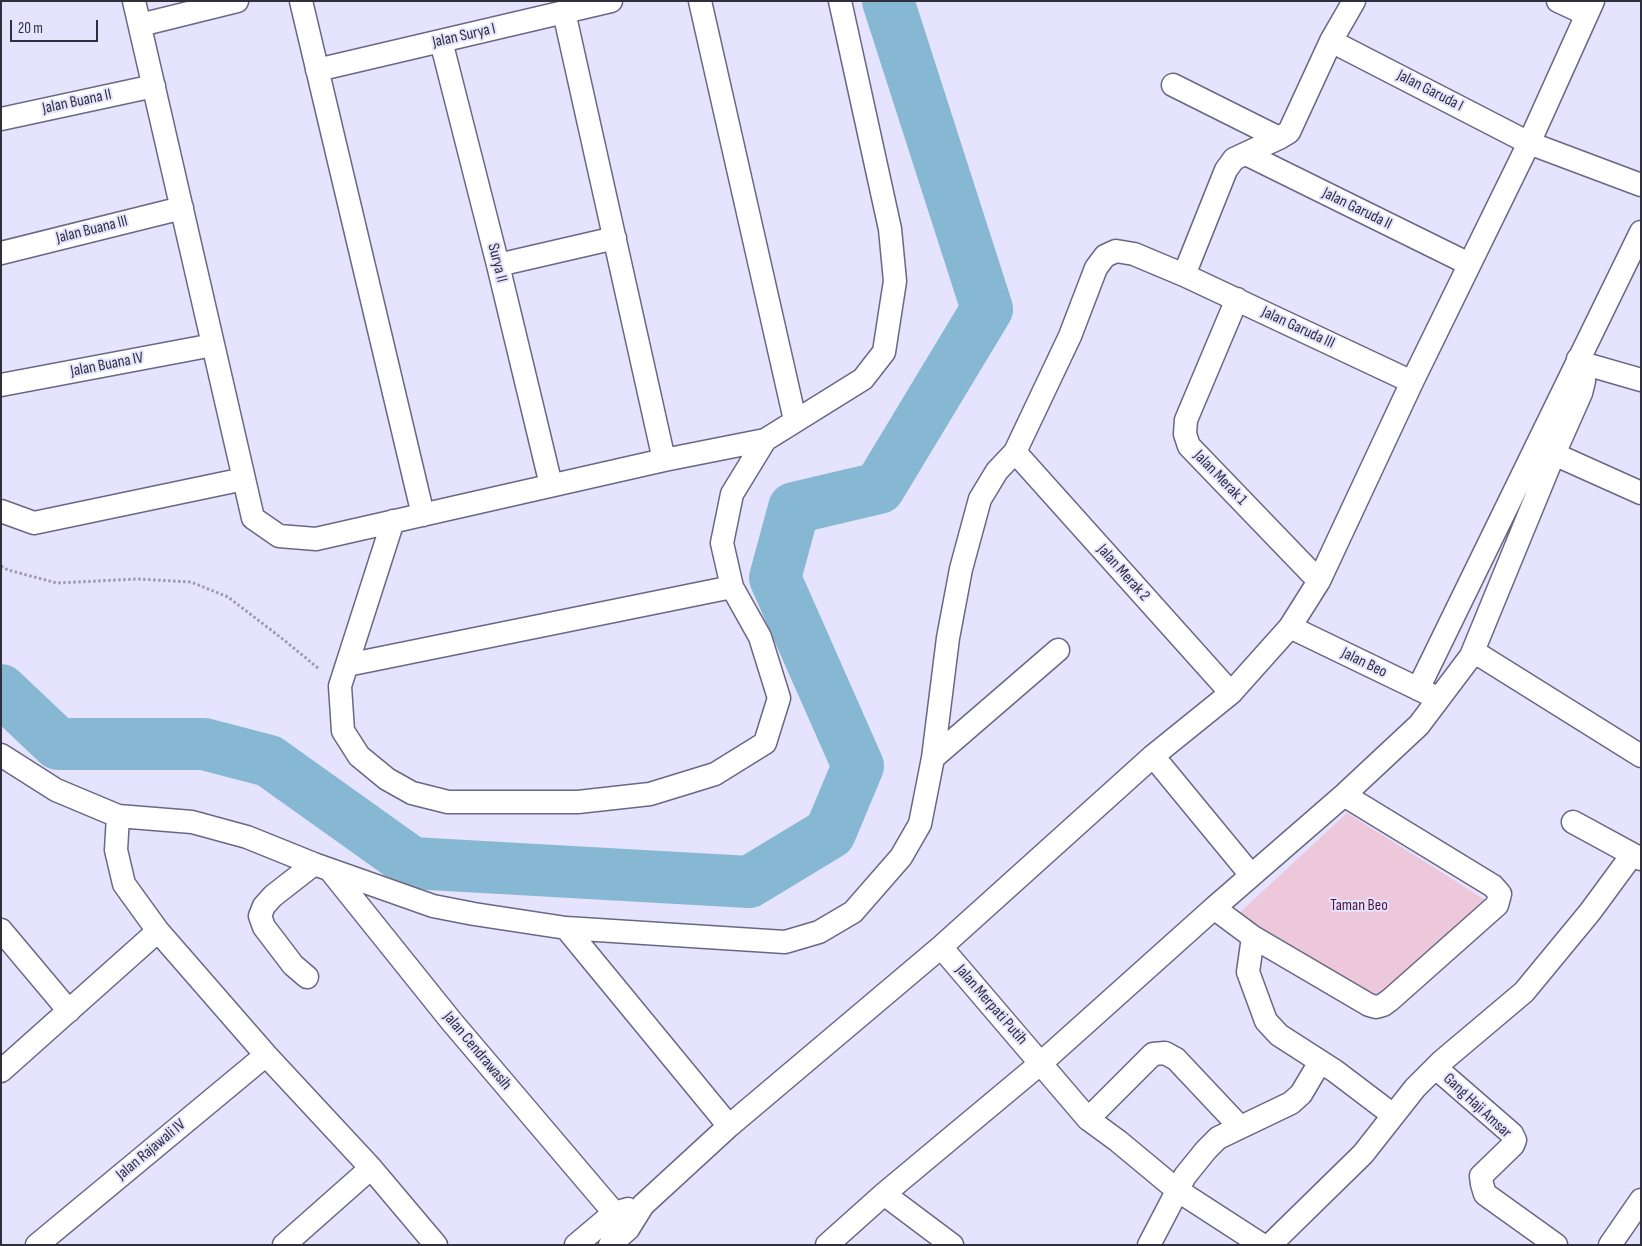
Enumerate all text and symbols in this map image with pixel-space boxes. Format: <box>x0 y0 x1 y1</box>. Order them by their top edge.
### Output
scale bar <box>12 10 100 42</box>
text: 20 m <box>18 19 43 38</box>
street label: Jalan Surya I <box>431 19 497 53</box>
street label: Jalan Garuda I <box>1394 66 1466 116</box>
street label: Jalan Buana II <box>41 85 113 119</box>
street label: Jalan Garuda II <box>1319 184 1395 234</box>
street label: Jalan Buana III <box>54 212 130 248</box>
street label: Surya II <box>483 242 511 284</box>
street label: Jalan Garuda III <box>1258 303 1338 353</box>
street label: Jalan Buana IV <box>69 349 145 381</box>
street label: Jalan Merak 1 <box>1189 447 1251 509</box>
street label: Jalan Merak 2 <box>1093 541 1153 605</box>
street label: Jalan Beo <box>1338 644 1390 682</box>
park label: Taman Beo <box>1330 896 1388 916</box>
street label: Jalan Merpati Putih <box>951 961 1031 1049</box>
street label: Jalan Cendrawasih <box>439 1008 515 1094</box>
street label: Gang Haji Amsar <box>1439 1070 1515 1142</box>
street label: Jalan Rajawali IV <box>112 1116 190 1184</box>

